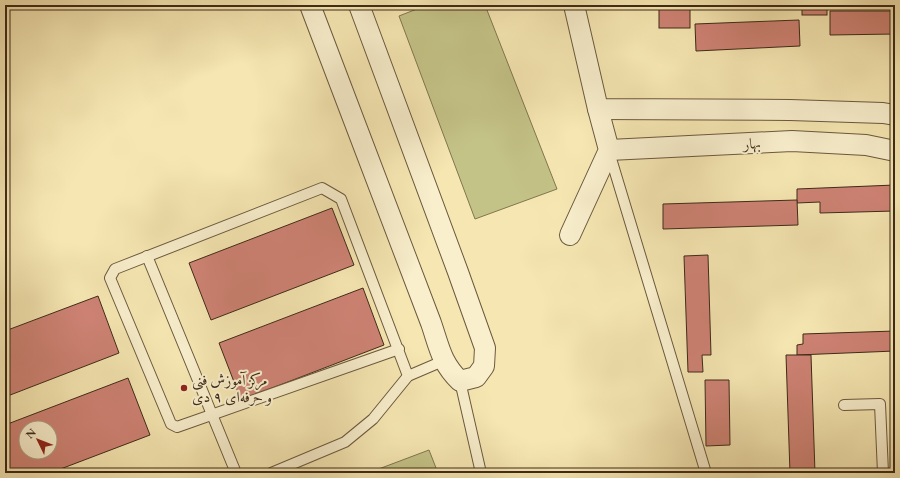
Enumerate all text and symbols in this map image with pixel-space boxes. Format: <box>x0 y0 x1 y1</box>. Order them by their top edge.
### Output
street label: بهار <box>741 133 761 154</box>
place label: مرکز آموزش فنی و حرفه‌ای ۹ دی <box>192 370 272 406</box>
marker: مرکز آموزش فنی و حرفه‌ای ۹ دی <box>179 383 189 393</box>
north arrow <box>18 420 58 460</box>
text: N <box>23 425 39 441</box>

